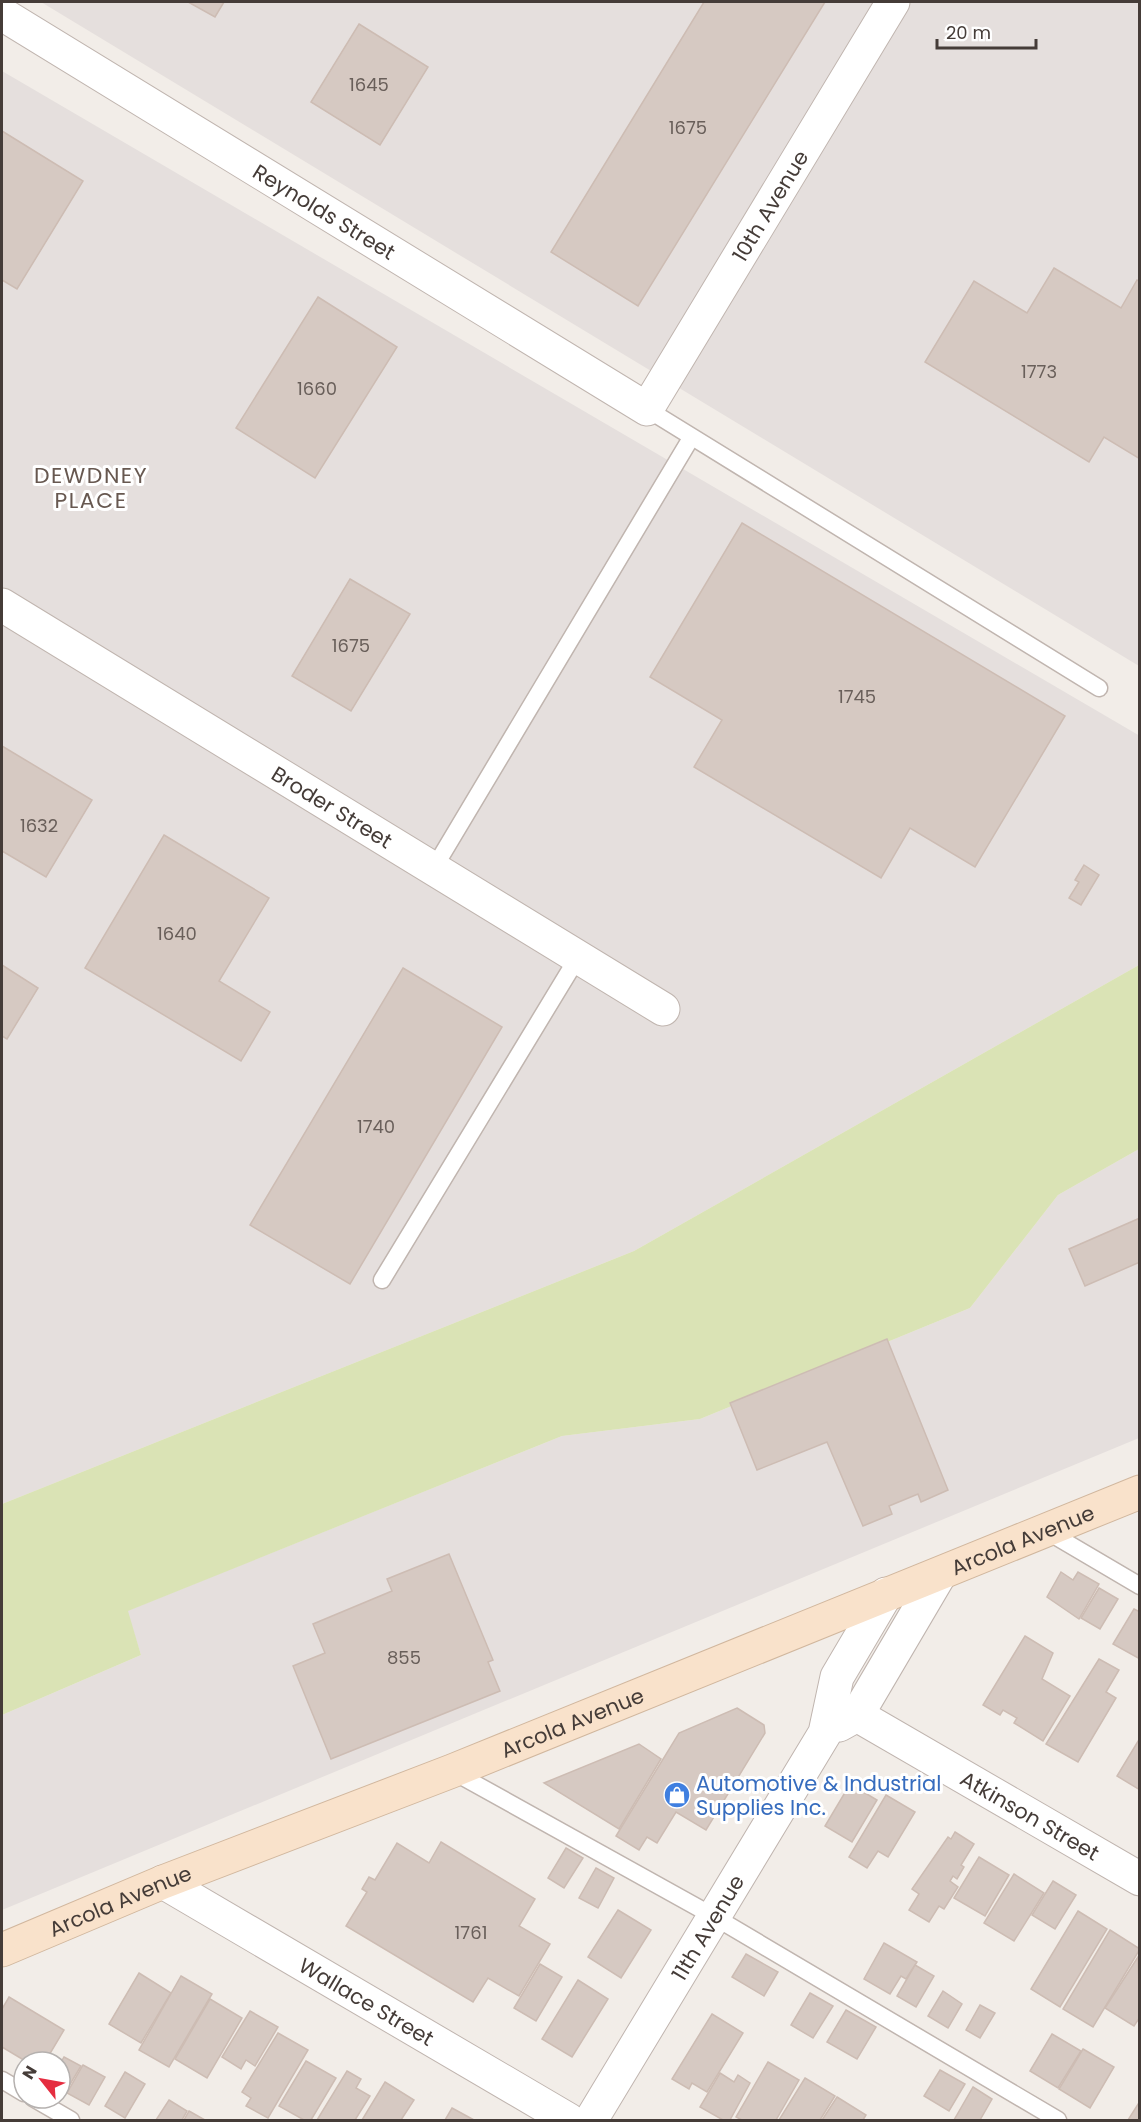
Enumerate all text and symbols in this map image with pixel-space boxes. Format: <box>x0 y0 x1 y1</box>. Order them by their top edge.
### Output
scale bar <box>937 12 1036 50</box>
text: 20 m <box>946 20 991 45</box>
house number: 1645 <box>349 72 389 97</box>
house number: 1675 <box>669 115 707 140</box>
street label: 10th Avenue <box>725 144 815 267</box>
street label: Reynolds Street <box>248 157 401 266</box>
house number: 1773 <box>1021 359 1057 384</box>
house number: 1660 <box>297 376 337 401</box>
district label: DEWDNEY PLACE <box>34 460 148 516</box>
house number: 1675 <box>332 633 370 658</box>
house number: 1745 <box>838 684 876 709</box>
street label: Broder Street <box>266 759 398 855</box>
house number: 1632 <box>20 813 58 838</box>
house number: 1640 <box>157 921 197 946</box>
house number: 1740 <box>357 1114 395 1139</box>
street label: Arcola Avenue <box>947 1498 1098 1582</box>
house number: 855 <box>387 1645 421 1670</box>
street label: Arcola Avenue <box>496 1680 648 1764</box>
street label: Atkinson Street <box>955 1764 1105 1867</box>
place label: Automotive & Industrial Supplies Inc. <box>696 1769 941 1822</box>
shop icon: Automotive & Industrial Supplies Inc. <box>662 1780 692 1810</box>
street label: Arcola Avenue <box>44 1858 196 1943</box>
street label: 11th Avenue <box>664 1869 751 1986</box>
house number: 1761 <box>455 1920 487 1945</box>
street label: Wallace Street <box>294 1950 440 2052</box>
north arrow <box>12 2050 72 2110</box>
text: N <box>17 2061 43 2084</box>

